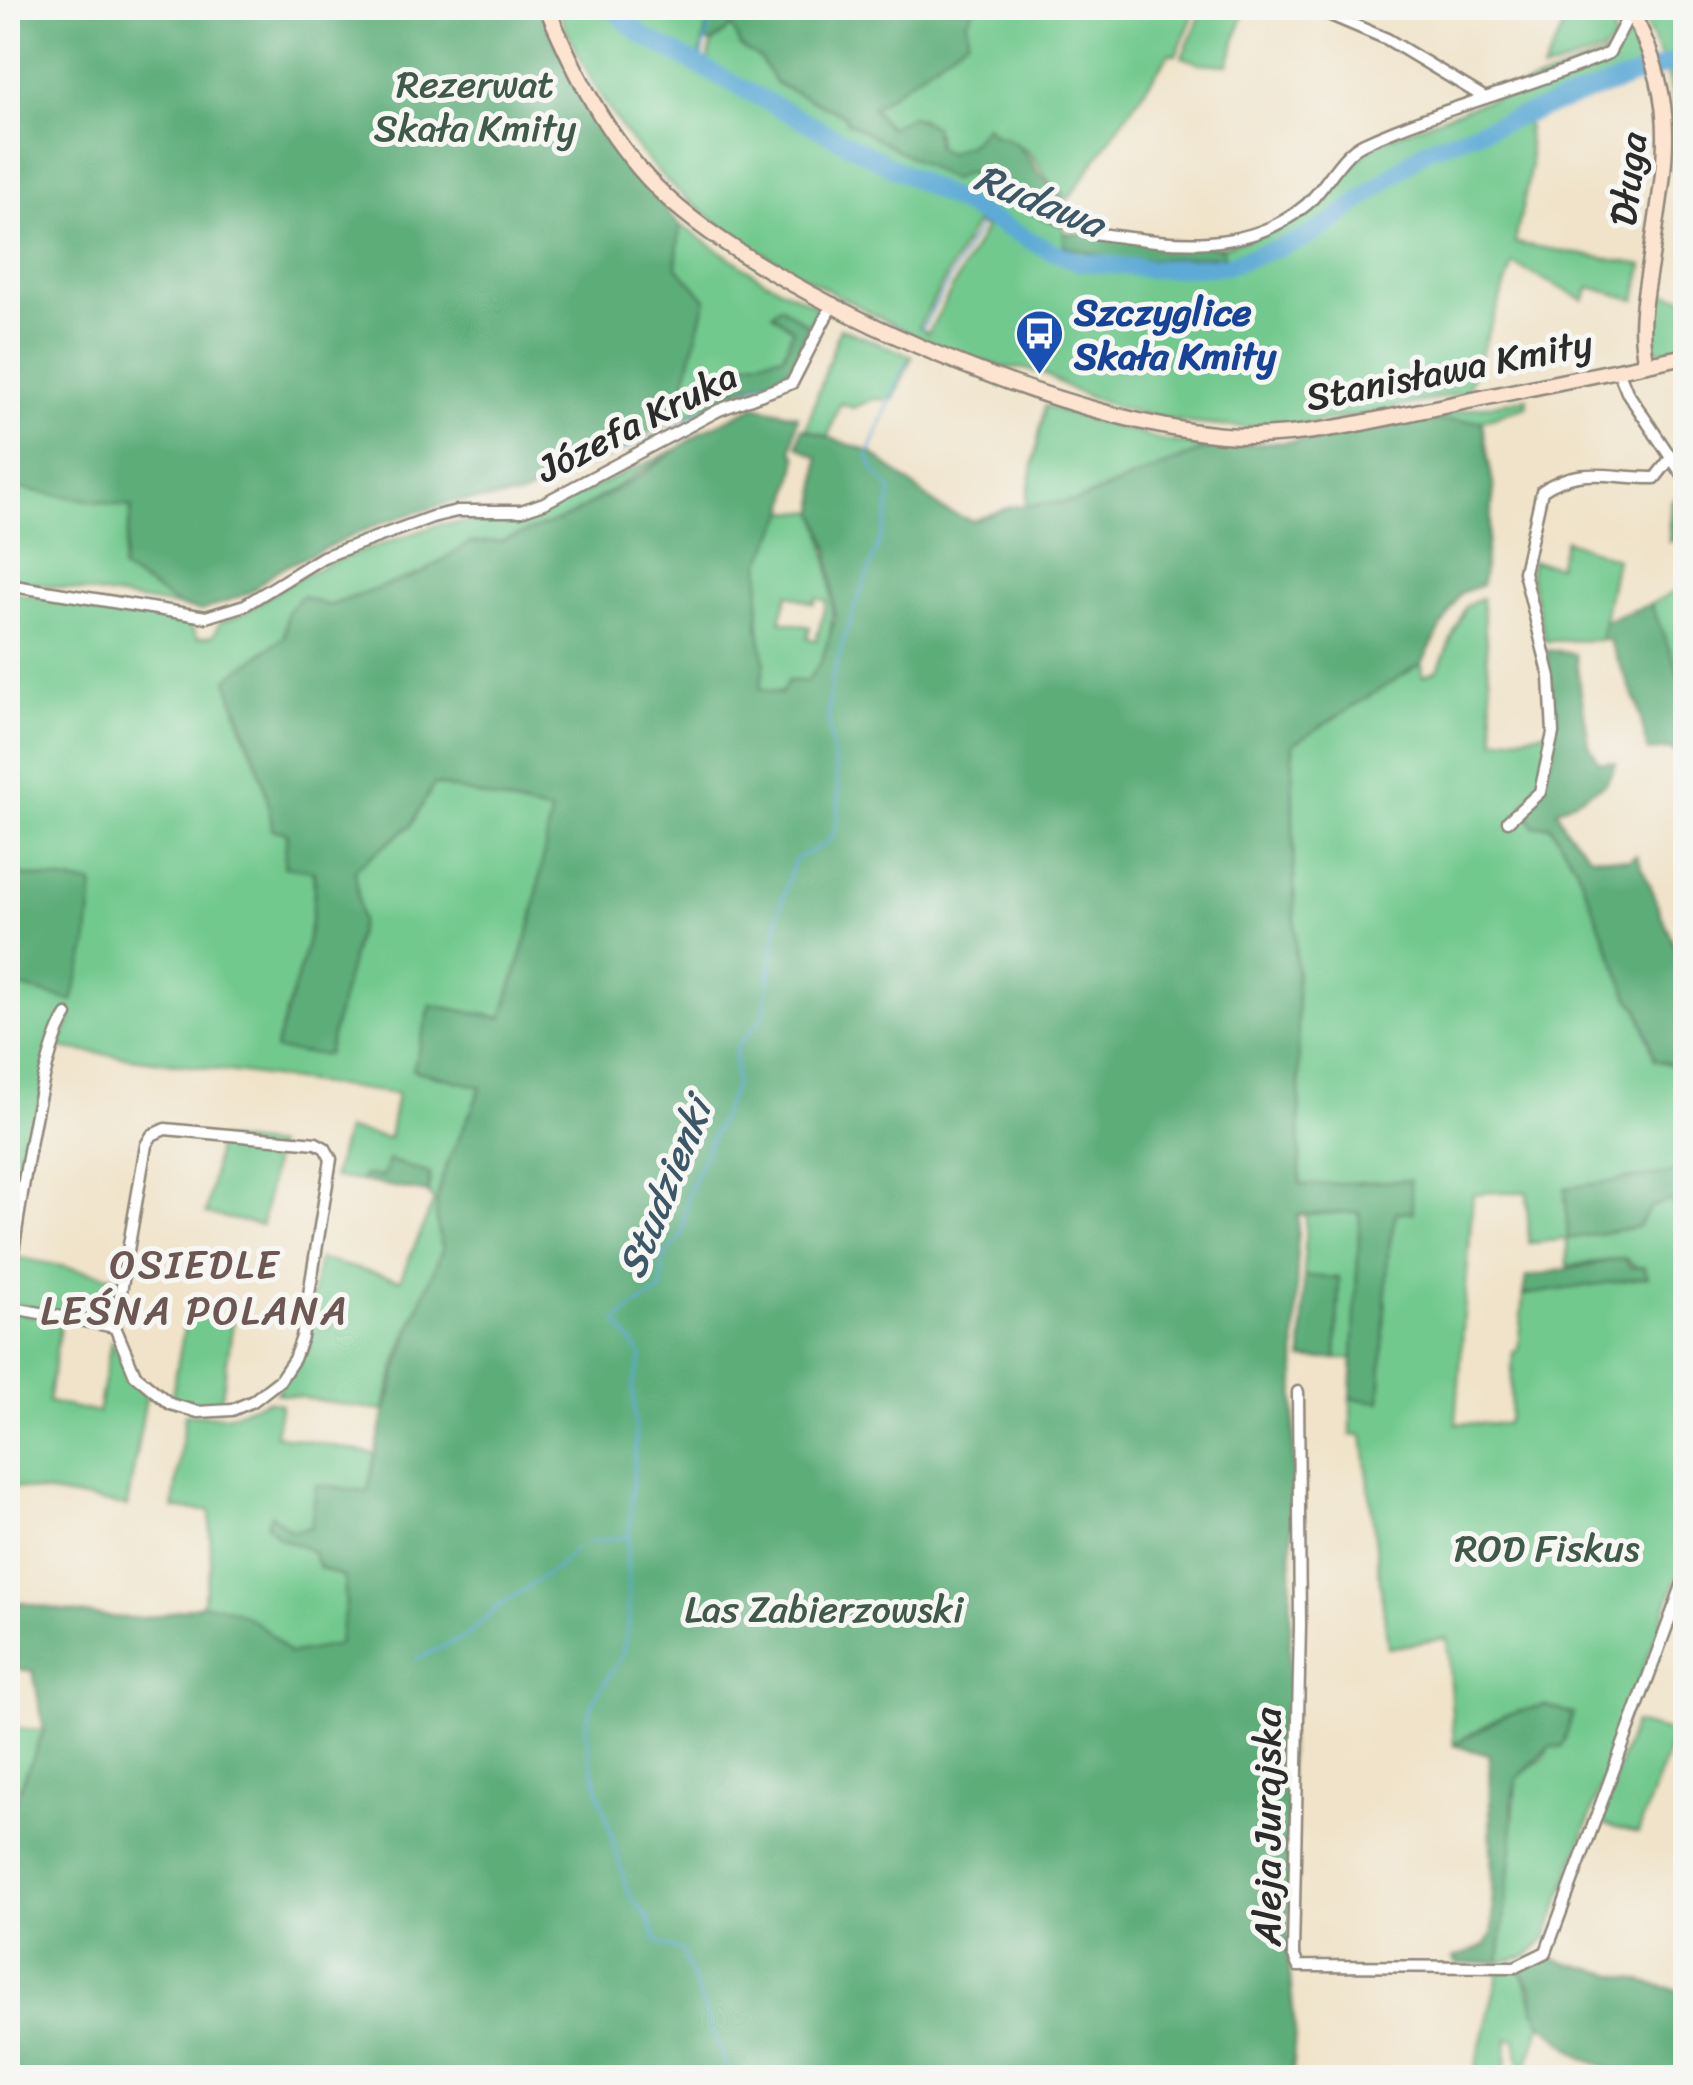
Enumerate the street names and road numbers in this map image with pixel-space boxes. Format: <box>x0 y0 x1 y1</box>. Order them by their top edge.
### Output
street label: Długa <box>1590 128 1668 230</box>
street label: Stanisława Kmity <box>1300 310 1598 431</box>
street label: Józefa Kruka <box>523 343 750 503</box>
street label: Aleja Jurajska <box>1234 1707 1301 1947</box>

